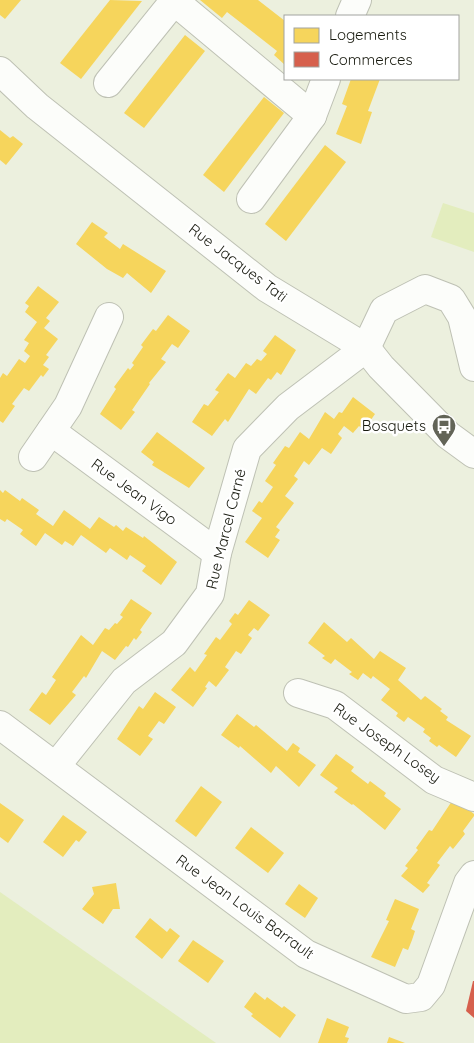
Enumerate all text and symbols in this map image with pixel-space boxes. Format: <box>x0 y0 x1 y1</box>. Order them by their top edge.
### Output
legend <box>284 15 459 80</box>
text: Logements <box>329 25 407 44</box>
text: Commerces <box>329 50 412 69</box>
street label: Rue Jacques Tati <box>185 219 291 306</box>
bus stop icon: Bosquets <box>431 413 457 447</box>
place label: Bosquets <box>362 416 426 435</box>
street label: Rue Jean Vigo <box>88 454 181 529</box>
street label: Rue Marcel Carné <box>201 467 250 591</box>
street label: Rue Joseph Losey <box>330 698 445 787</box>
street label: Rue Jean Louis Barrault <box>173 850 318 963</box>

